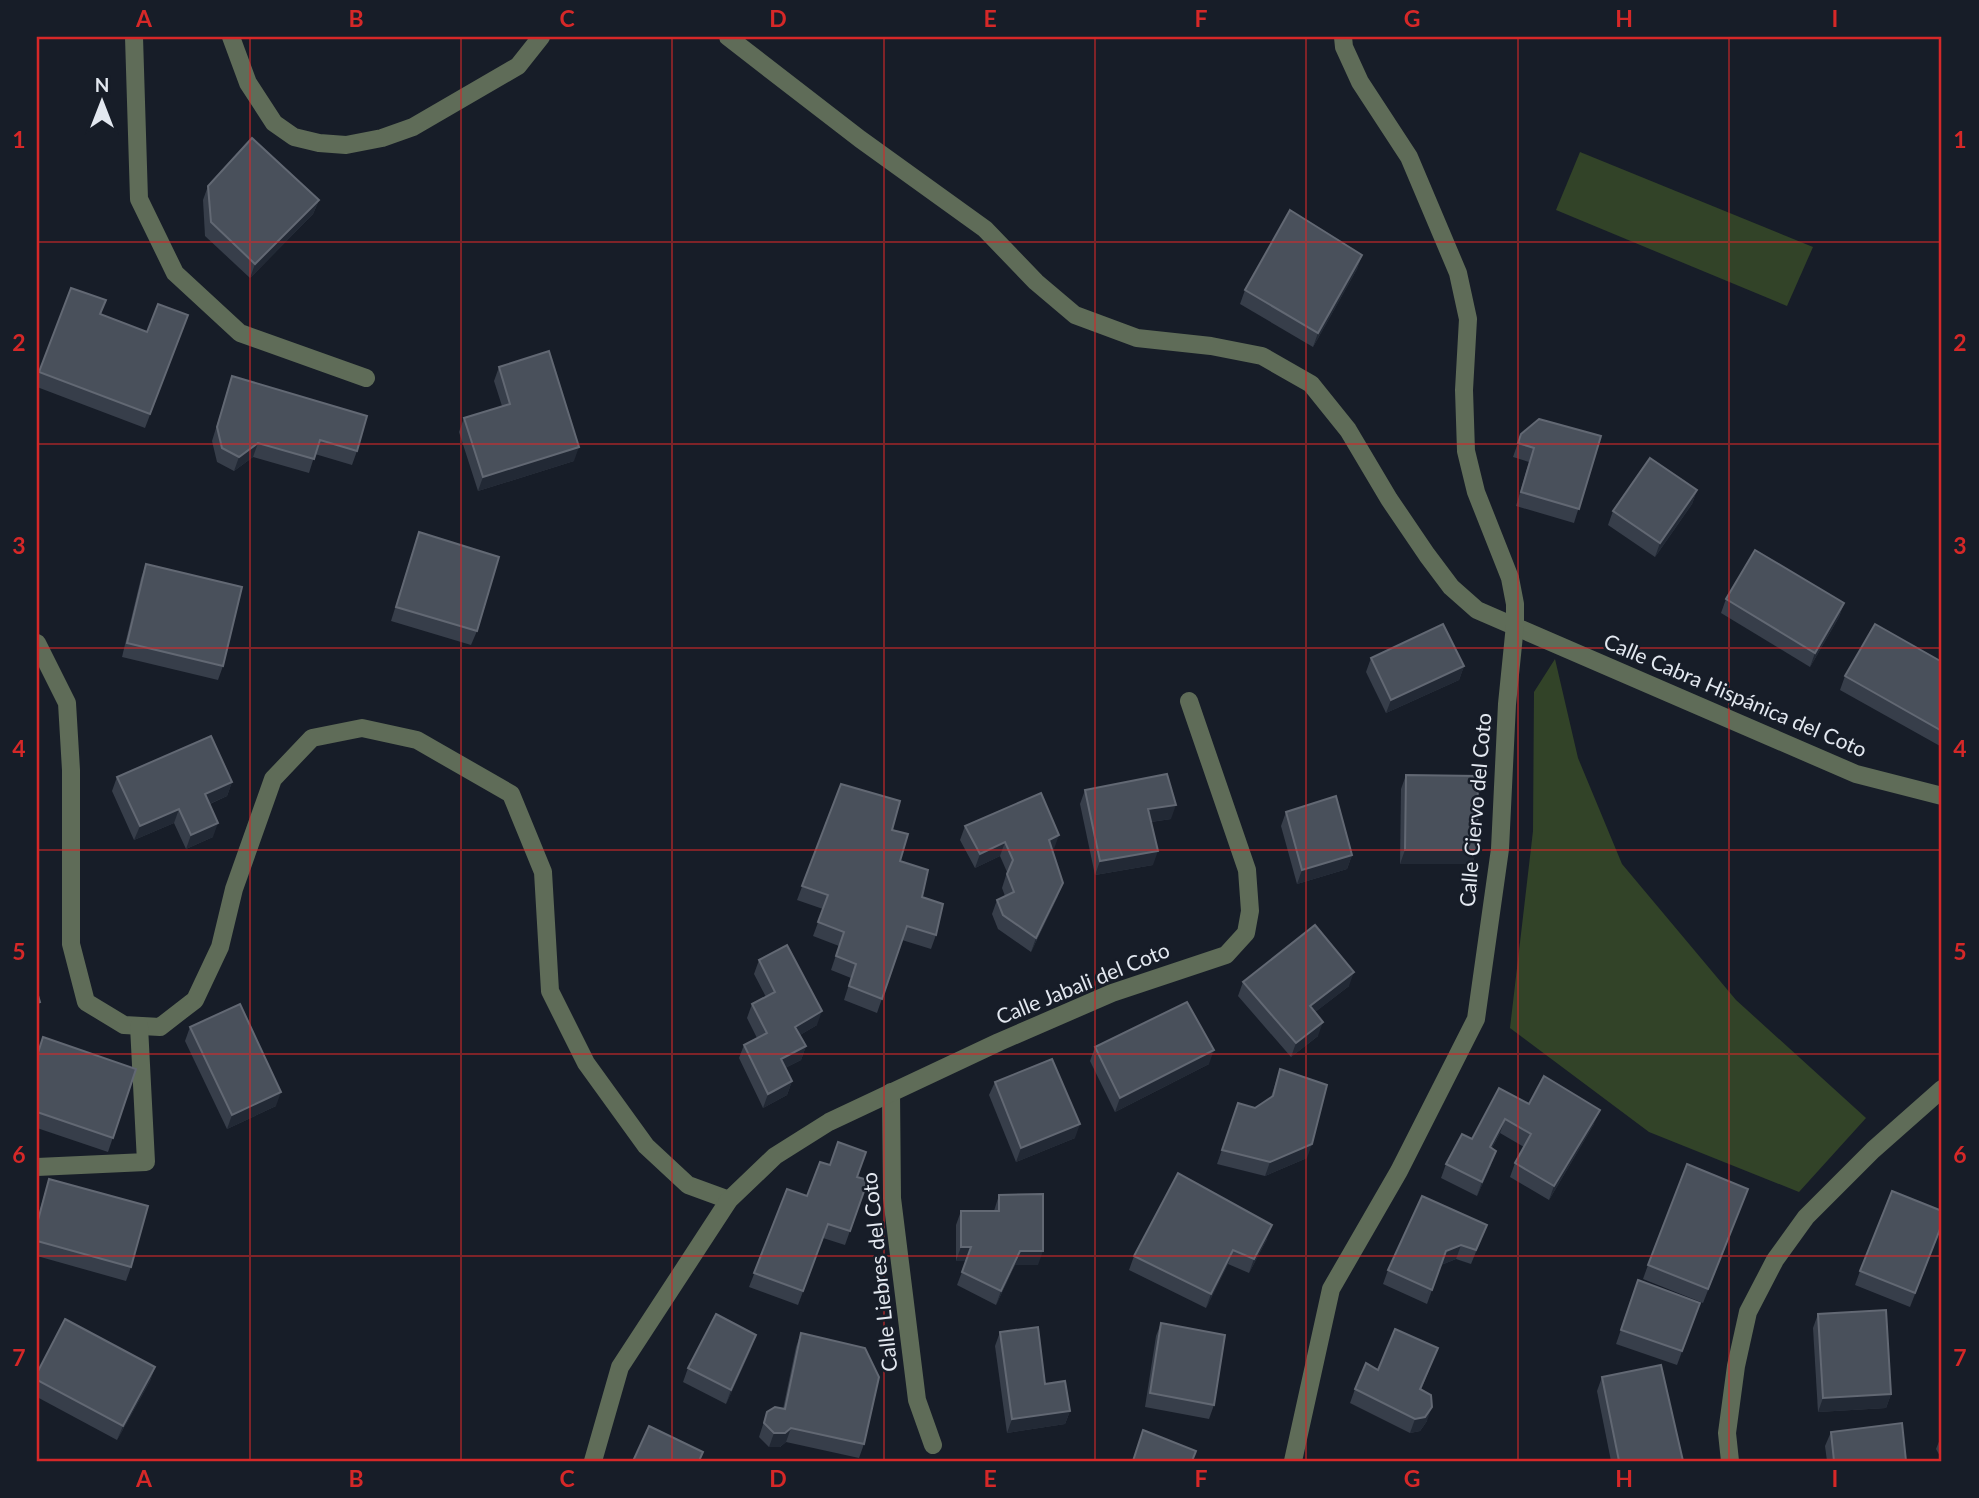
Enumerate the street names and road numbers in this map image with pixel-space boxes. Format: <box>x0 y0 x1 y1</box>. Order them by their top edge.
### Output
street label: Calle Cabra Hispánica del Coto <box>1600 628 1871 762</box>
street label: Calle Ciervo del Coto <box>1454 712 1495 908</box>
street label: Calle Jabali del Coto <box>992 936 1173 1029</box>
street label: Calle Liebres del Coto <box>856 1171 901 1373</box>

